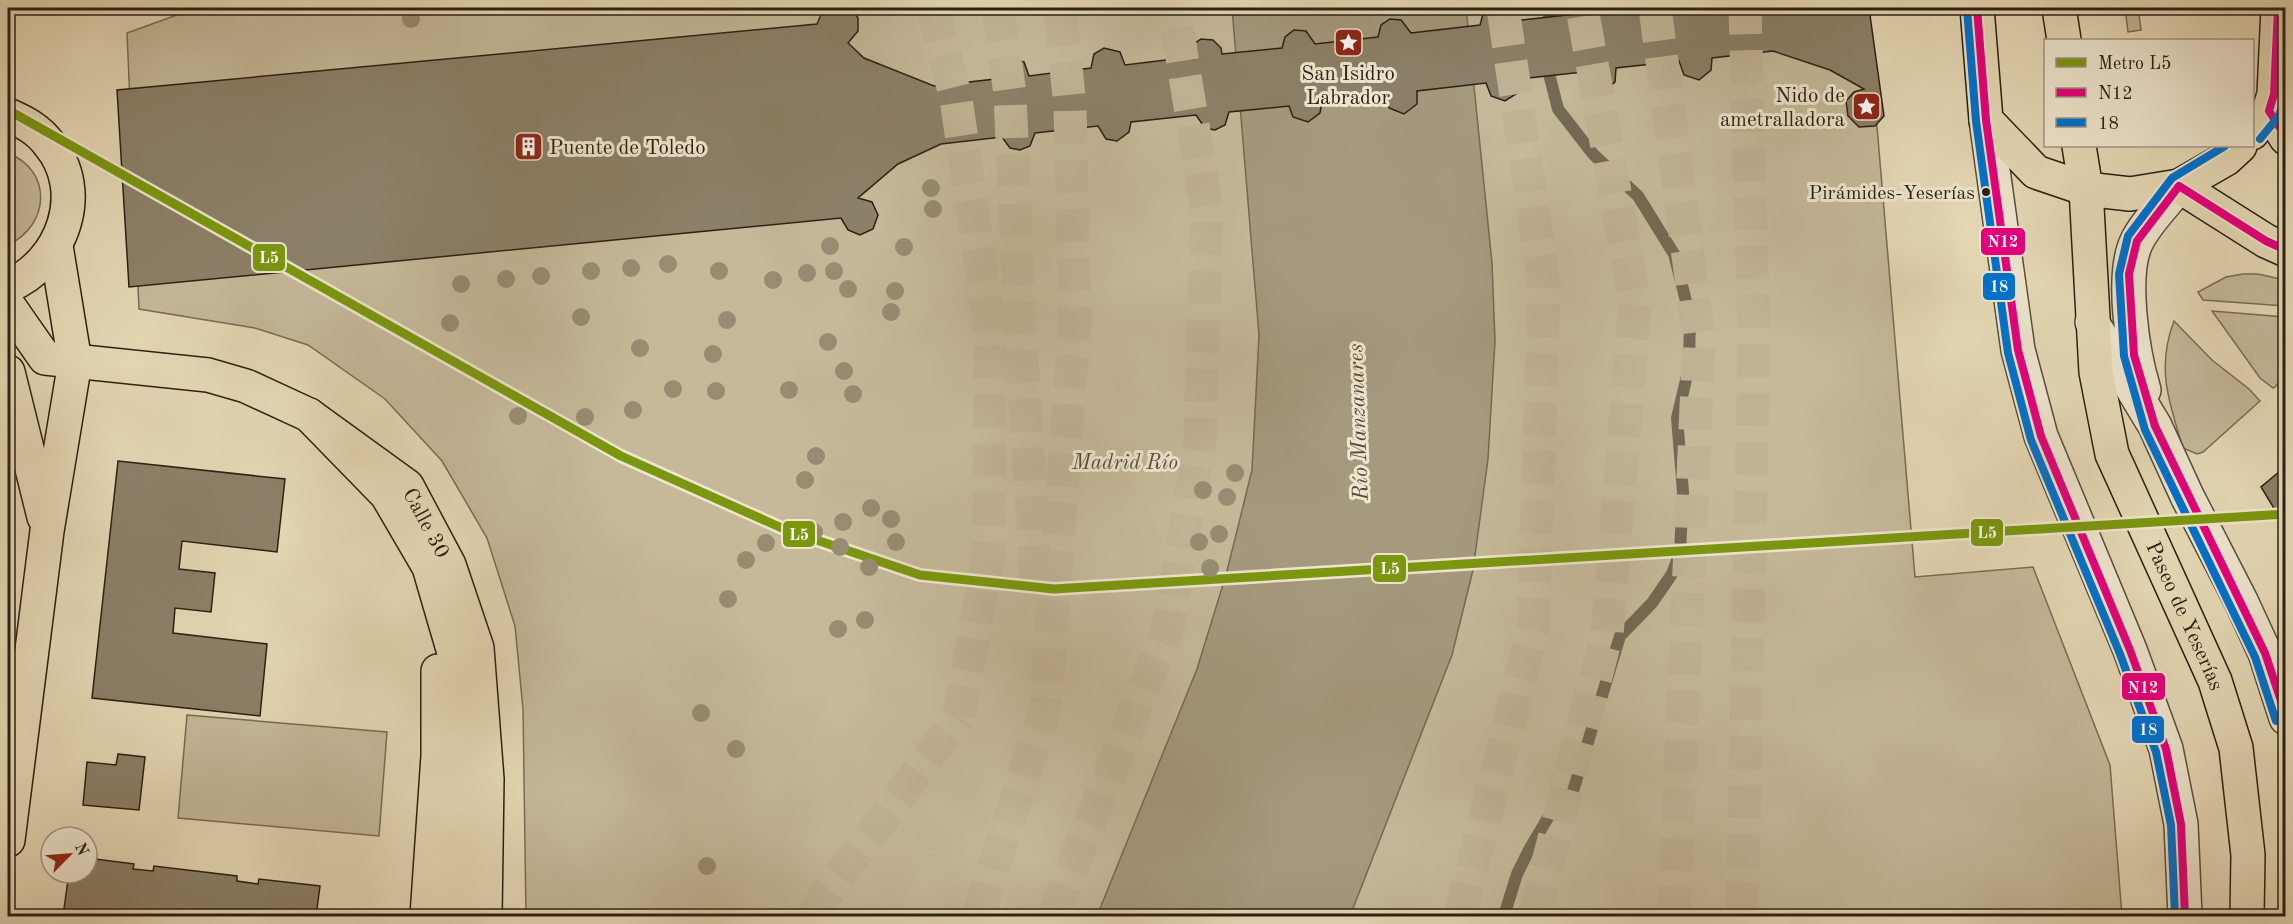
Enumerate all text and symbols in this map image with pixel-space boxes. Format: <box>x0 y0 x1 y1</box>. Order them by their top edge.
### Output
place icon: San Isidro Labrador <box>1332 26 1364 58</box>
legend <box>2044 39 2254 147</box>
text: Metro L5 <box>2098 55 2172 73</box>
place label: San Isidro Labrador <box>1301 64 1395 109</box>
text: N12 <box>2098 85 2133 103</box>
place label: Nido de ametralladora <box>1720 86 1845 131</box>
place icon: Nido de ametralladora <box>1850 91 1882 123</box>
text: 18 <box>2098 115 2119 133</box>
building icon: Puente de Toledo <box>512 131 544 163</box>
place label: Puente de Toledo <box>549 138 706 159</box>
place label: Pirámides-Yeserías <box>1809 184 1975 204</box>
marker: Pirámides-Yeserías <box>1980 186 1992 198</box>
line badge: N12 <box>1980 227 2026 256</box>
text: N12 <box>1988 235 2018 251</box>
line badge: L5 <box>252 243 286 272</box>
text: L5 <box>259 251 279 267</box>
line badge: 18 <box>1982 272 2016 301</box>
text: 18 <box>1990 280 2008 296</box>
water label: Río Manzanares <box>1345 343 1373 502</box>
park label: Madrid Río <box>1071 453 1178 474</box>
street label: Calle 30 <box>398 485 452 562</box>
line badge: L5 <box>1970 518 2004 547</box>
line badge: L5 <box>782 520 816 548</box>
text: L5 <box>1977 526 1997 542</box>
text: L5 <box>789 528 809 544</box>
street label: Paseo de Yeserías <box>2141 539 2226 693</box>
line badge: L5 <box>1372 554 1407 583</box>
text: L5 <box>1380 562 1400 578</box>
line badge: N12 <box>2121 672 2166 701</box>
text: N12 <box>2128 681 2158 697</box>
line badge: 18 <box>2131 715 2165 744</box>
text: 18 <box>2139 723 2157 739</box>
north arrow <box>39 825 99 885</box>
text: N <box>71 841 91 859</box>

